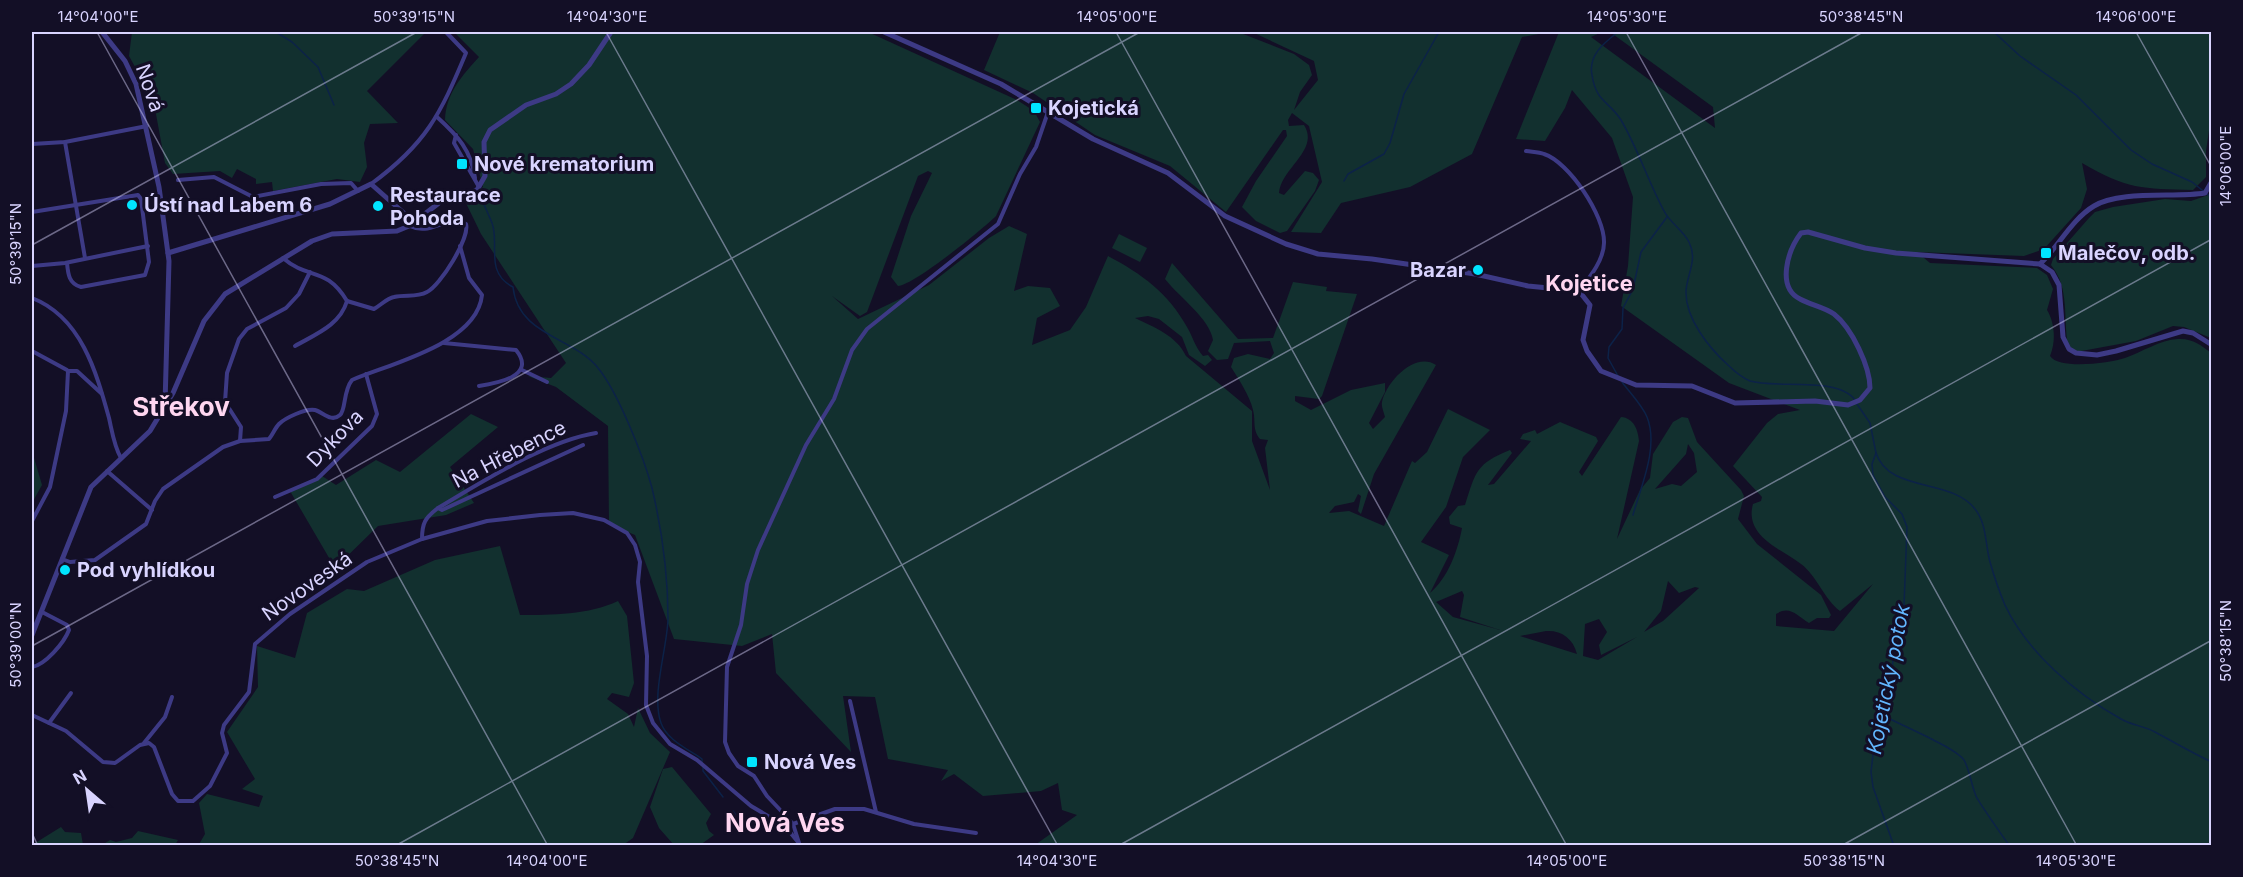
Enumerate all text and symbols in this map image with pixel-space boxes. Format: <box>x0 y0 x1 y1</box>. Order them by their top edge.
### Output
text: 14°04'00"E <box>58 7 138 26</box>
text: 50°39'15"N <box>373 7 455 26</box>
text: 14°04'30"E <box>567 7 647 26</box>
text: 14°05'00"E <box>1077 7 1157 26</box>
text: 14°05'30"E <box>1587 7 1667 26</box>
text: 50°38'45"N <box>1819 7 1903 26</box>
text: 14°06'00"E <box>2096 7 2176 26</box>
street label: Nová <box>131 61 169 115</box>
place label: Kojetická <box>1048 96 1139 120</box>
marker: Kojetická <box>1029 101 1043 115</box>
text: 14°06'00"E <box>2216 126 2235 206</box>
place label: Nové krematorium <box>474 152 654 176</box>
marker: Nové krematorium <box>455 157 469 171</box>
place label: Restaurace Pohoda <box>390 183 501 230</box>
place label: Ústí nad Labem 6 <box>144 192 312 217</box>
marker: Ústí nad Labem 6 <box>125 198 139 212</box>
marker: Restaurace Pohoda <box>371 199 385 213</box>
text: 50°39'15"N <box>6 203 25 285</box>
place label: Malečov, odb. <box>2058 241 2195 265</box>
marker: Malečov, odb. <box>2039 246 2053 260</box>
place label: Bazar <box>1410 258 1466 282</box>
marker: Bazar <box>1471 263 1485 277</box>
district label: Kojetice <box>1545 270 1633 296</box>
district label: Střekov <box>132 391 230 422</box>
street label: Dykova <box>302 404 368 472</box>
street label: Na Hřebence <box>448 415 570 493</box>
street label: Novoveská <box>257 546 357 626</box>
place label: Pod vyhlídkou <box>77 558 215 582</box>
marker: Pod vyhlídkou <box>58 563 72 577</box>
text: 50°38'15"N <box>2216 600 2235 682</box>
water label: Kojetický potok <box>1861 601 1915 756</box>
text: 50°39'00"N <box>6 602 25 688</box>
place label: Nová Ves <box>764 750 856 774</box>
marker: Nová Ves <box>745 755 759 769</box>
north arrow <box>57 760 117 820</box>
text: N <box>70 765 90 789</box>
district label: Nová Ves <box>725 807 845 838</box>
text: 50°38'45"N <box>355 851 439 870</box>
text: 14°04'00"E <box>507 851 587 870</box>
text: 14°04'30"E <box>1017 851 1097 870</box>
text: 14°05'00"E <box>1527 851 1607 870</box>
text: 50°38'15"N <box>1803 851 1885 870</box>
text: 14°05'30"E <box>2036 851 2116 870</box>

